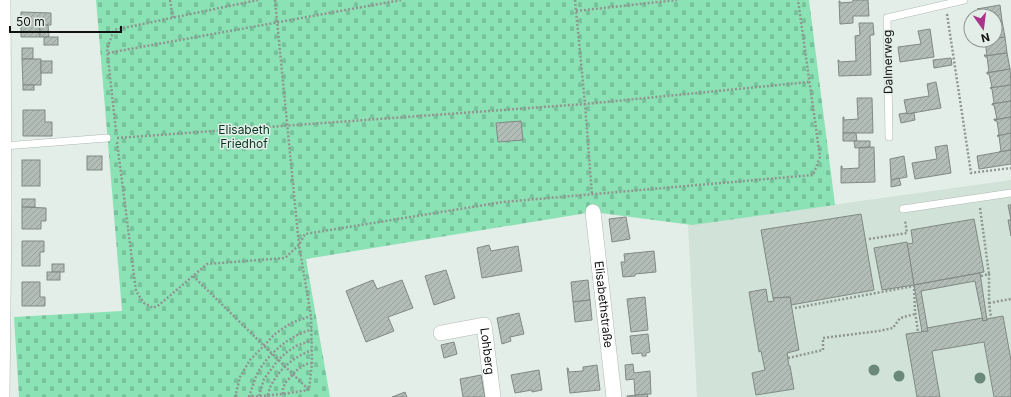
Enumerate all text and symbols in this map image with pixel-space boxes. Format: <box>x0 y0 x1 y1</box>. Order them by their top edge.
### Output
scale bar <box>10 8 121 34</box>
north arrow <box>963 8 1003 48</box>
text: 50 m <box>16 14 45 29</box>
street label: Dalmerweg <box>879 30 896 94</box>
text: N <box>980 30 991 46</box>
park label: Elisabeth Friedhof <box>218 122 270 151</box>
street label: Elisabethstraße <box>592 260 616 349</box>
street label: Lohberg <box>477 327 498 375</box>

